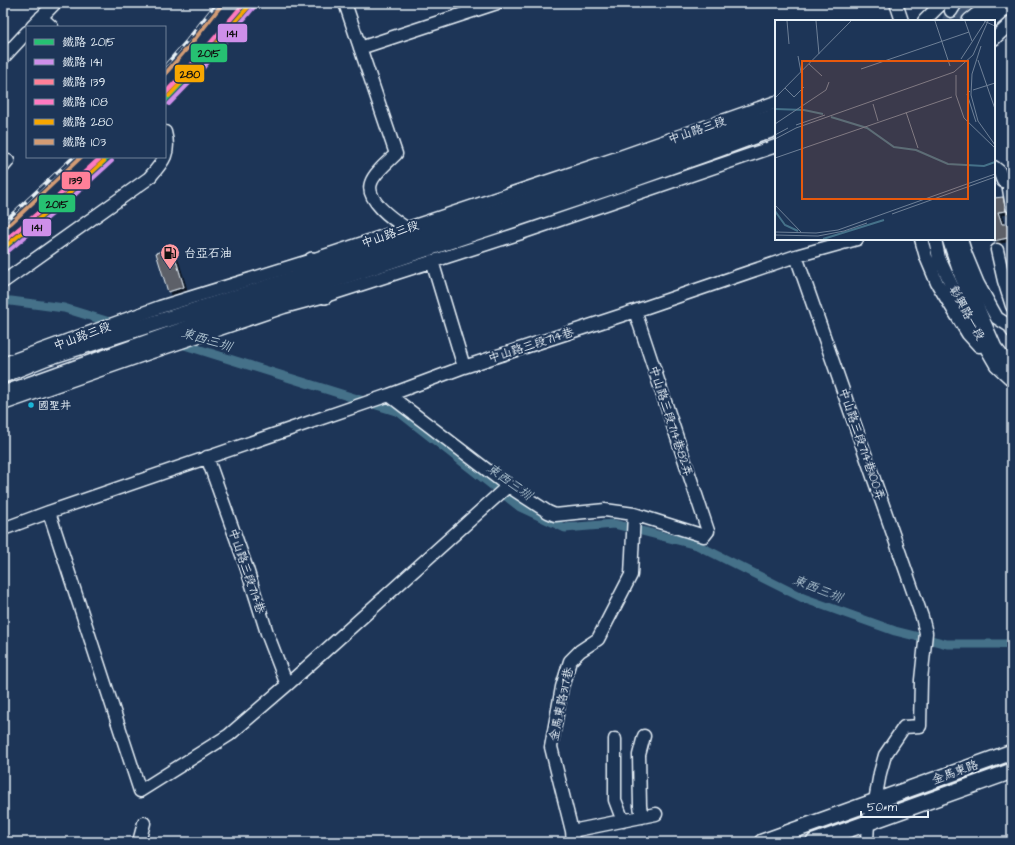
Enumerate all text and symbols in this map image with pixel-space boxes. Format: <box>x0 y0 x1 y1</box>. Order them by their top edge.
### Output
inset map <box>775 20 995 240</box>
line badge: 141 <box>217 23 248 43</box>
legend <box>26 26 166 158</box>
text: 141 <box>227 26 238 41</box>
text: 鐵路 2015 <box>62 34 116 51</box>
line badge: 2015 <box>190 43 228 63</box>
text: 2015 <box>197 46 220 61</box>
text: 鐵路 141 <box>62 54 103 71</box>
line badge: 280 <box>174 64 205 83</box>
text: 280 <box>179 67 200 82</box>
text: 鐵路 139 <box>62 74 105 91</box>
text: 鐵路 108 <box>62 94 108 111</box>
street label: 中山路三段 <box>666 113 728 148</box>
text: 鐵路 280 <box>62 114 113 131</box>
text: 鐵路 103 <box>62 134 106 151</box>
line badge: 139 <box>61 171 91 190</box>
text: 139 <box>69 173 83 188</box>
line badge: 2015 <box>38 194 76 213</box>
text: 2015 <box>45 197 68 212</box>
street label: 中山路三段 <box>359 217 421 252</box>
line badge: 141 <box>22 218 52 237</box>
text: 141 <box>32 220 43 235</box>
fuel station icon: 台亞石油 <box>159 242 181 270</box>
place label: 台亞石油 <box>184 245 232 262</box>
street label: 彰興路一段 <box>945 283 989 344</box>
street label: 中山路三段 <box>51 318 113 355</box>
water label: 東西三圳 <box>179 324 236 357</box>
street label: 中山路三段714巷 <box>486 324 576 367</box>
street label: 中山路三段714巷82弄 <box>645 363 696 479</box>
street label: 中山路三段714巷100弄 <box>834 386 889 503</box>
place label: 國聖井 <box>38 398 71 413</box>
marker: 國聖井 <box>26 400 36 410</box>
water label: 東西三圳 <box>483 459 537 506</box>
street label: 中山路三段714巷 <box>224 526 269 616</box>
water label: 東西三圳 <box>790 571 847 608</box>
street label: 金馬東路317巷 <box>545 666 578 743</box>
street label: 金馬東路 <box>930 756 981 789</box>
scale bar <box>861 793 928 819</box>
text: 50 m <box>867 799 898 816</box>

